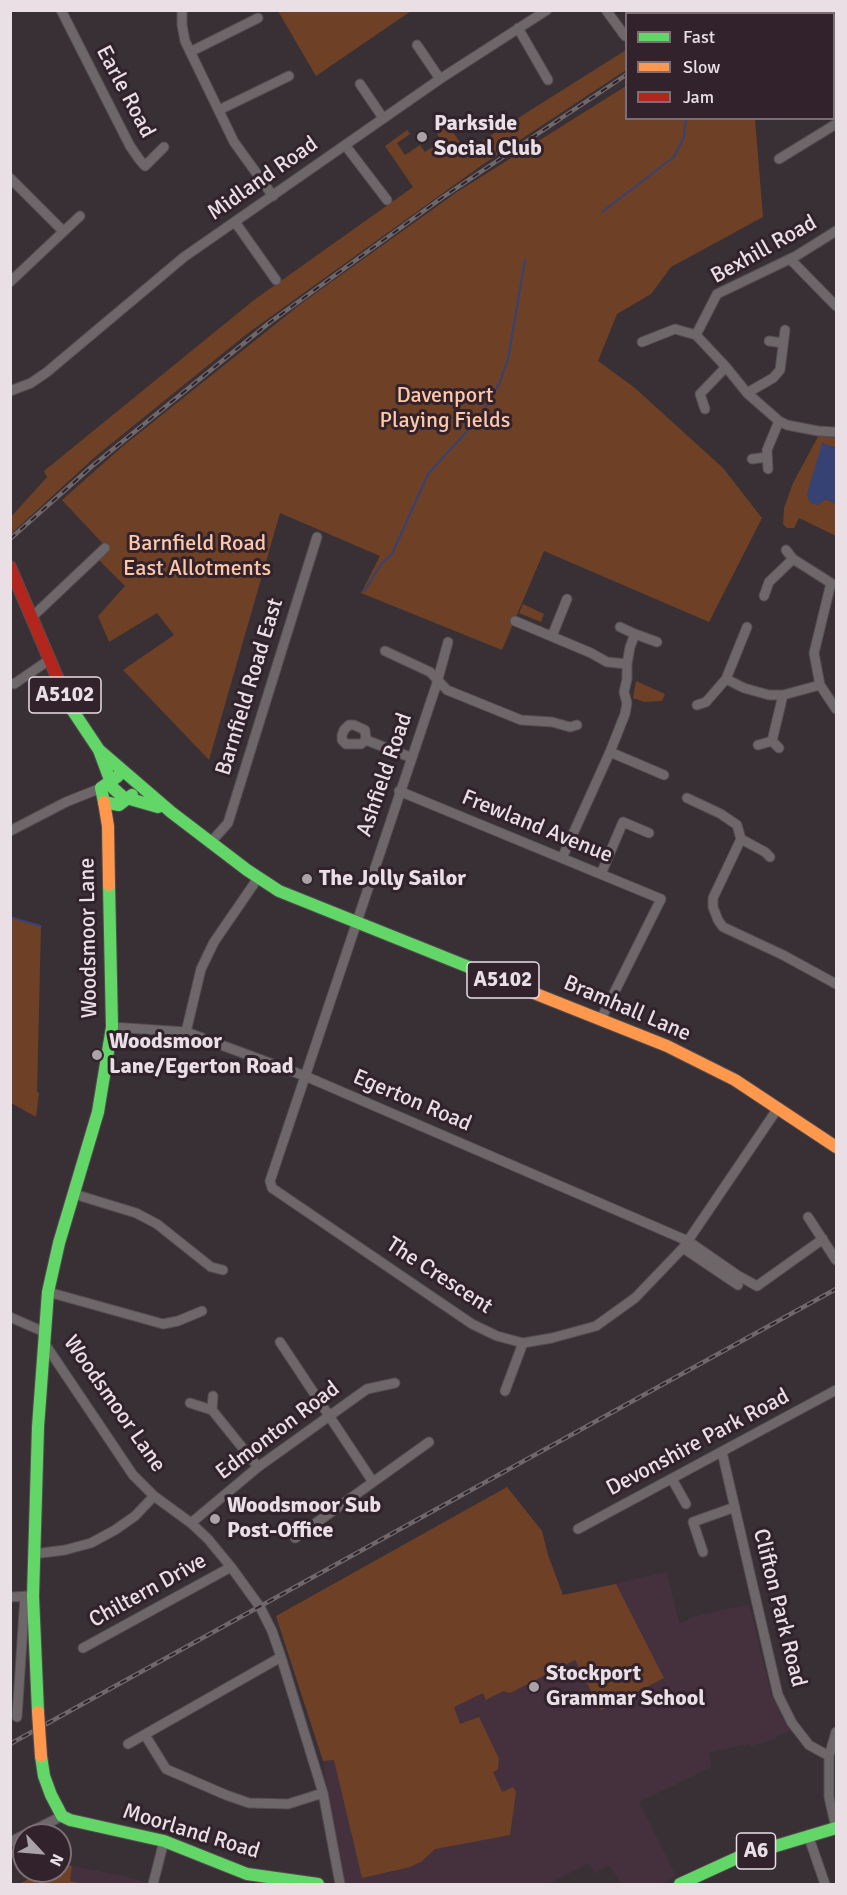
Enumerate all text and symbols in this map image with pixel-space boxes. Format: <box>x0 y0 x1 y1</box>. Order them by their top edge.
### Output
legend <box>625 12 835 120</box>
text: Fast <box>683 26 715 48</box>
street label: Earle Road <box>90 41 160 143</box>
text: Slow <box>683 56 720 78</box>
text: Jam <box>683 86 714 108</box>
place label: Parkside Social Club <box>434 111 542 162</box>
marker: Parkside Social Club <box>415 130 429 144</box>
street label: Midland Road <box>203 131 323 227</box>
street label: Bexhill Road <box>706 210 822 290</box>
park label: Davenport Playing Fields <box>380 383 510 434</box>
park label: Barnfield Road East Allotments <box>123 531 271 582</box>
street label: Barnfield Road East <box>210 595 290 779</box>
road number: A5102 <box>29 677 101 713</box>
street label: Ashfield Road <box>352 710 418 840</box>
street label: Frewland Avenue <box>458 785 616 869</box>
street label: Woodsmoor Lane <box>74 857 104 1019</box>
place label: The Jolly Sailor <box>319 866 466 892</box>
marker: The Jolly Sailor <box>300 872 314 886</box>
road number: A5102 <box>467 962 539 998</box>
street label: Bramhall Lane <box>559 970 695 1048</box>
place label: Woodsmoor Lane/Egerton Road <box>109 1029 293 1080</box>
marker: Woodsmoor Lane/Egerton Road <box>90 1048 104 1062</box>
street label: Egerton Road <box>349 1064 475 1138</box>
street label: The Crescent <box>381 1232 497 1320</box>
street label: Woodsmoor Lane <box>57 1331 171 1477</box>
street label: Edmonton Road <box>211 1376 345 1486</box>
street label: Devonshire Park Road <box>602 1384 794 1502</box>
place label: Woodsmoor Sub Post-Office <box>227 1493 381 1544</box>
marker: Woodsmoor Sub Post-Office <box>208 1512 222 1526</box>
street label: Clifton Park Road <box>747 1526 811 1690</box>
street label: Chiltern Drive <box>85 1548 211 1634</box>
place label: Stockport Grammar School <box>546 1661 705 1712</box>
marker: Stockport Grammar School <box>527 1680 541 1694</box>
street label: Moorland Road <box>119 1799 263 1865</box>
north arrow <box>12 1823 72 1883</box>
road number: A6 <box>736 1833 776 1869</box>
text: N <box>45 1851 68 1869</box>

